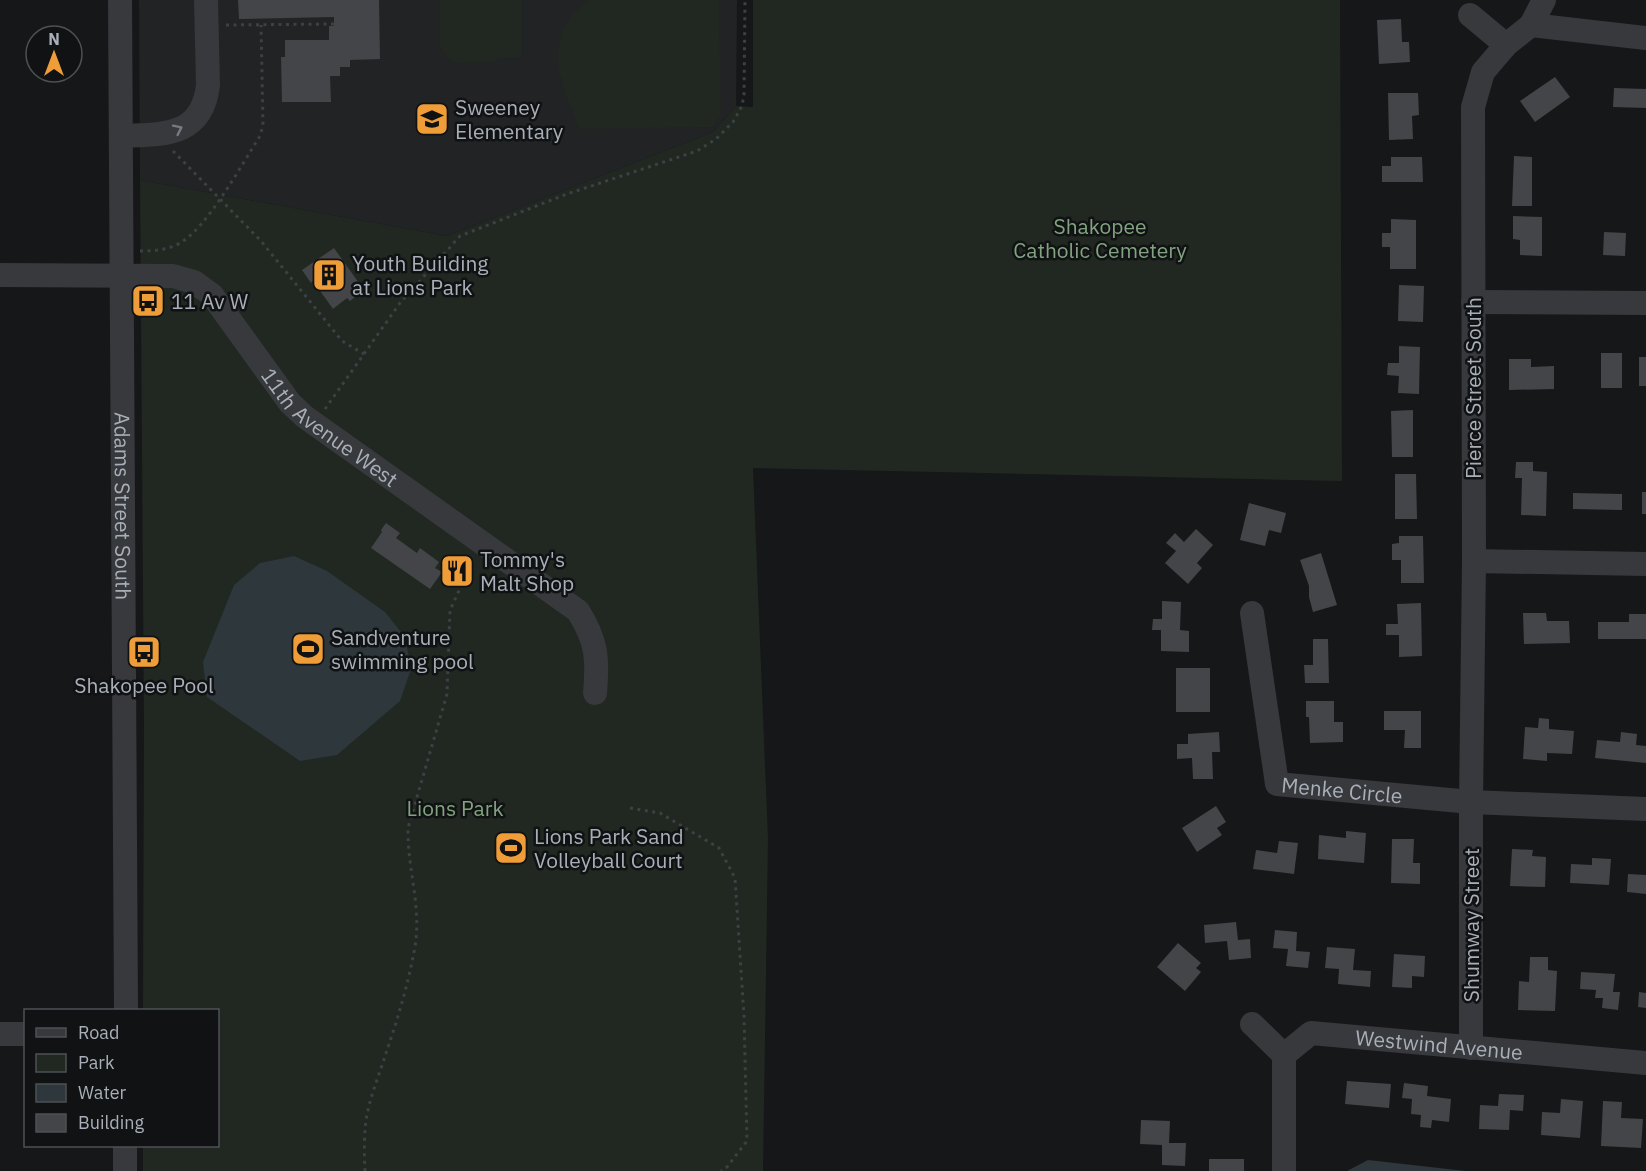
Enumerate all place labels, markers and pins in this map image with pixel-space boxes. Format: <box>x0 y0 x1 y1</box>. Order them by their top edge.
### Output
place label: Sweeney Elementary <box>455 93 564 145</box>
school or university icon: Sweeney Elementary <box>414 101 450 137</box>
place label: Youth Building at Lions Park <box>352 249 488 301</box>
building icon: Youth Building at Lions Park <box>311 257 347 293</box>
bus stop icon: 11 Av W <box>130 283 166 319</box>
place label: 11 Av W <box>171 287 248 315</box>
place label: Tommy's Malt Shop <box>480 545 574 597</box>
restaurant icon: Tommy's Malt Shop <box>439 553 475 589</box>
place label: Sandventure swimming pool <box>331 623 474 675</box>
sports icon: Sandventure swimming pool <box>290 631 326 667</box>
bus stop icon: Shakopee Pool <box>126 634 162 670</box>
place label: Shakopee Pool <box>74 671 214 699</box>
place label: Lions Park Sand Volleyball Court <box>534 822 684 874</box>
sports icon: Lions Park Sand Volleyball Court <box>493 830 529 866</box>

